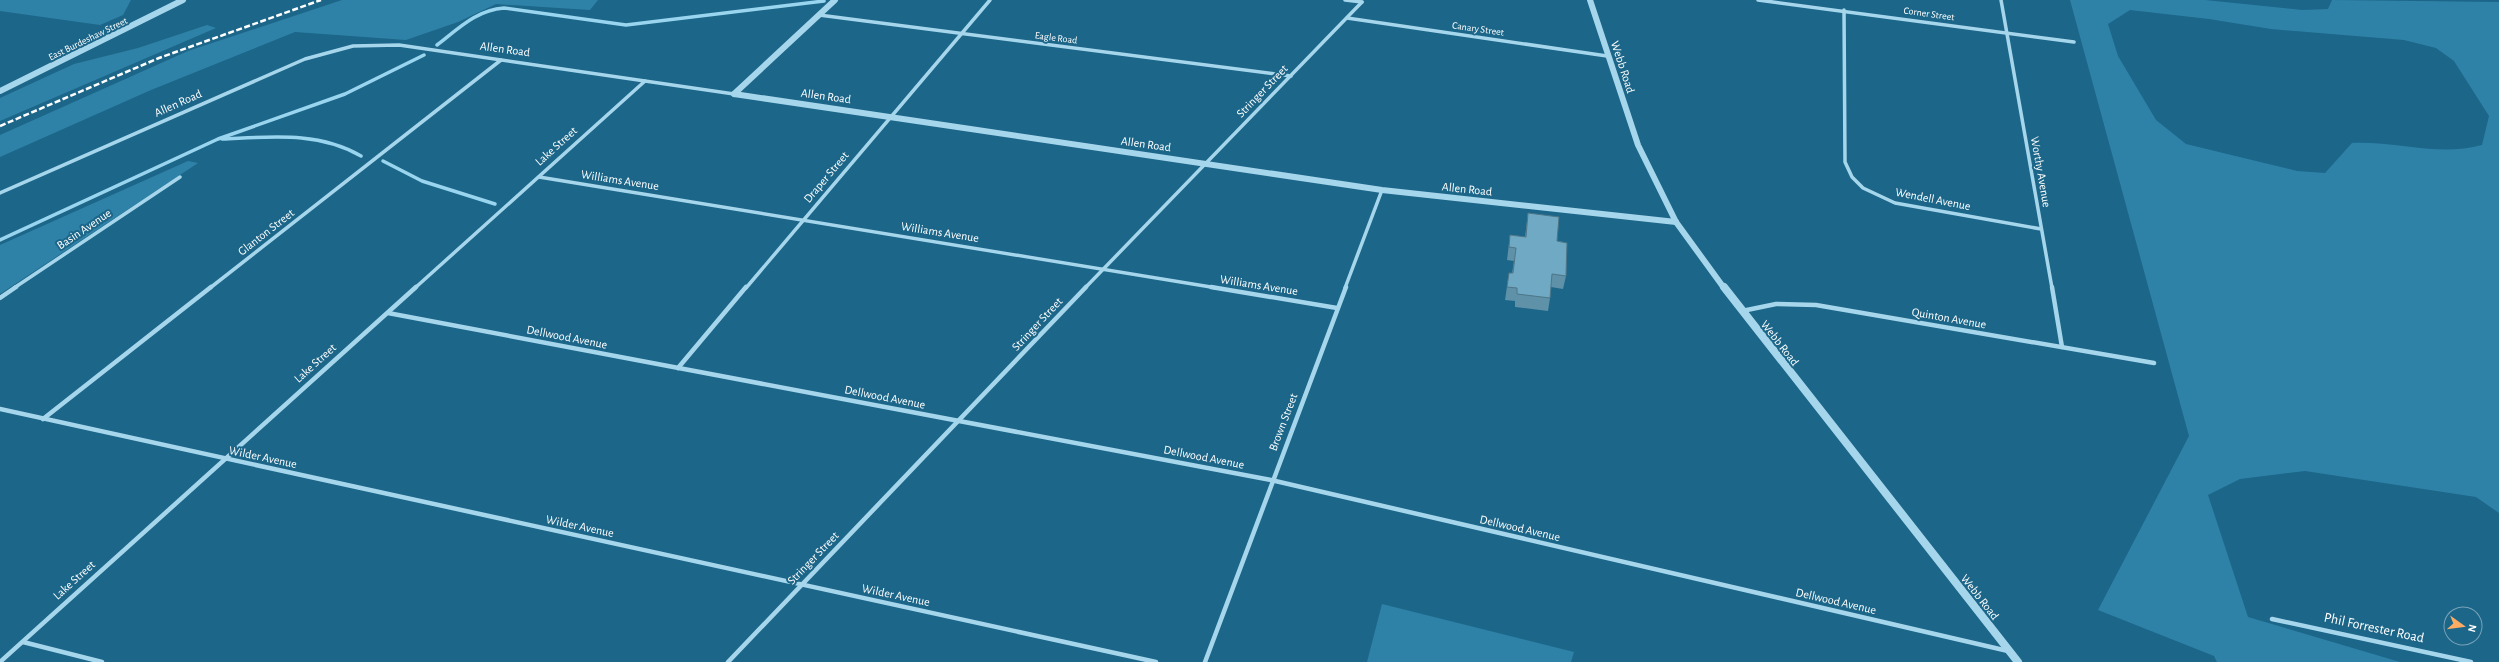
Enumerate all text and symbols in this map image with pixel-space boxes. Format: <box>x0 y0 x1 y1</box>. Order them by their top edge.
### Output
street label: Corner Street <box>1903 5 1956 23</box>
street label: East Burdeshaw Street <box>47 15 130 62</box>
street label: Canary Street <box>1451 20 1505 38</box>
street label: Eagle Road <box>1034 30 1078 46</box>
street label: Allen Road <box>479 40 531 58</box>
street label: Webb Road <box>1609 40 1637 94</box>
street label: Stringer Street <box>1234 62 1290 120</box>
street label: Allen Road <box>153 87 203 119</box>
street label: Allen Road <box>800 87 852 105</box>
street label: Lake Street <box>533 124 579 168</box>
street label: Allen Road <box>1120 135 1172 153</box>
street label: Worthy Avenue <box>2028 136 2053 209</box>
street label: Draper Street <box>801 149 851 205</box>
street label: Williams Avenue <box>580 168 660 192</box>
street label: Allen Road <box>1441 180 1493 198</box>
street label: Wendell Avenue <box>1894 186 1972 212</box>
street label: Glanton Street <box>236 206 296 258</box>
street label: Basin Avenue <box>55 207 113 251</box>
street label: Williams Avenue <box>900 220 980 244</box>
street label: Williams Avenue <box>1219 273 1299 297</box>
street label: Stringer Street <box>1009 295 1065 353</box>
street label: Quinton Avenue <box>1911 306 1987 331</box>
street label: Webb Road <box>1759 318 1801 368</box>
street label: Dellwood Avenue <box>526 323 608 351</box>
street label: Lake Street <box>292 341 338 385</box>
street label: Dellwood Avenue <box>844 383 926 411</box>
street label: Brown Street <box>1267 391 1299 452</box>
street label: Dellwood Avenue <box>1163 443 1245 471</box>
street label: Wilder Avenue <box>228 444 298 470</box>
street label: Wilder Avenue <box>545 513 615 539</box>
street label: Dellwood Avenue <box>1479 513 1561 543</box>
street label: Stringer Street <box>785 529 841 587</box>
street label: Lake Street <box>51 558 97 602</box>
street label: Webb Road <box>1959 572 2001 622</box>
street label: Wilder Avenue <box>861 582 931 608</box>
street label: Dellwood Avenue <box>1795 586 1877 616</box>
north arrow <box>2443 606 2483 646</box>
street label: Phil Forrester Road <box>2323 611 2425 645</box>
text: N <box>2466 623 2478 633</box>

